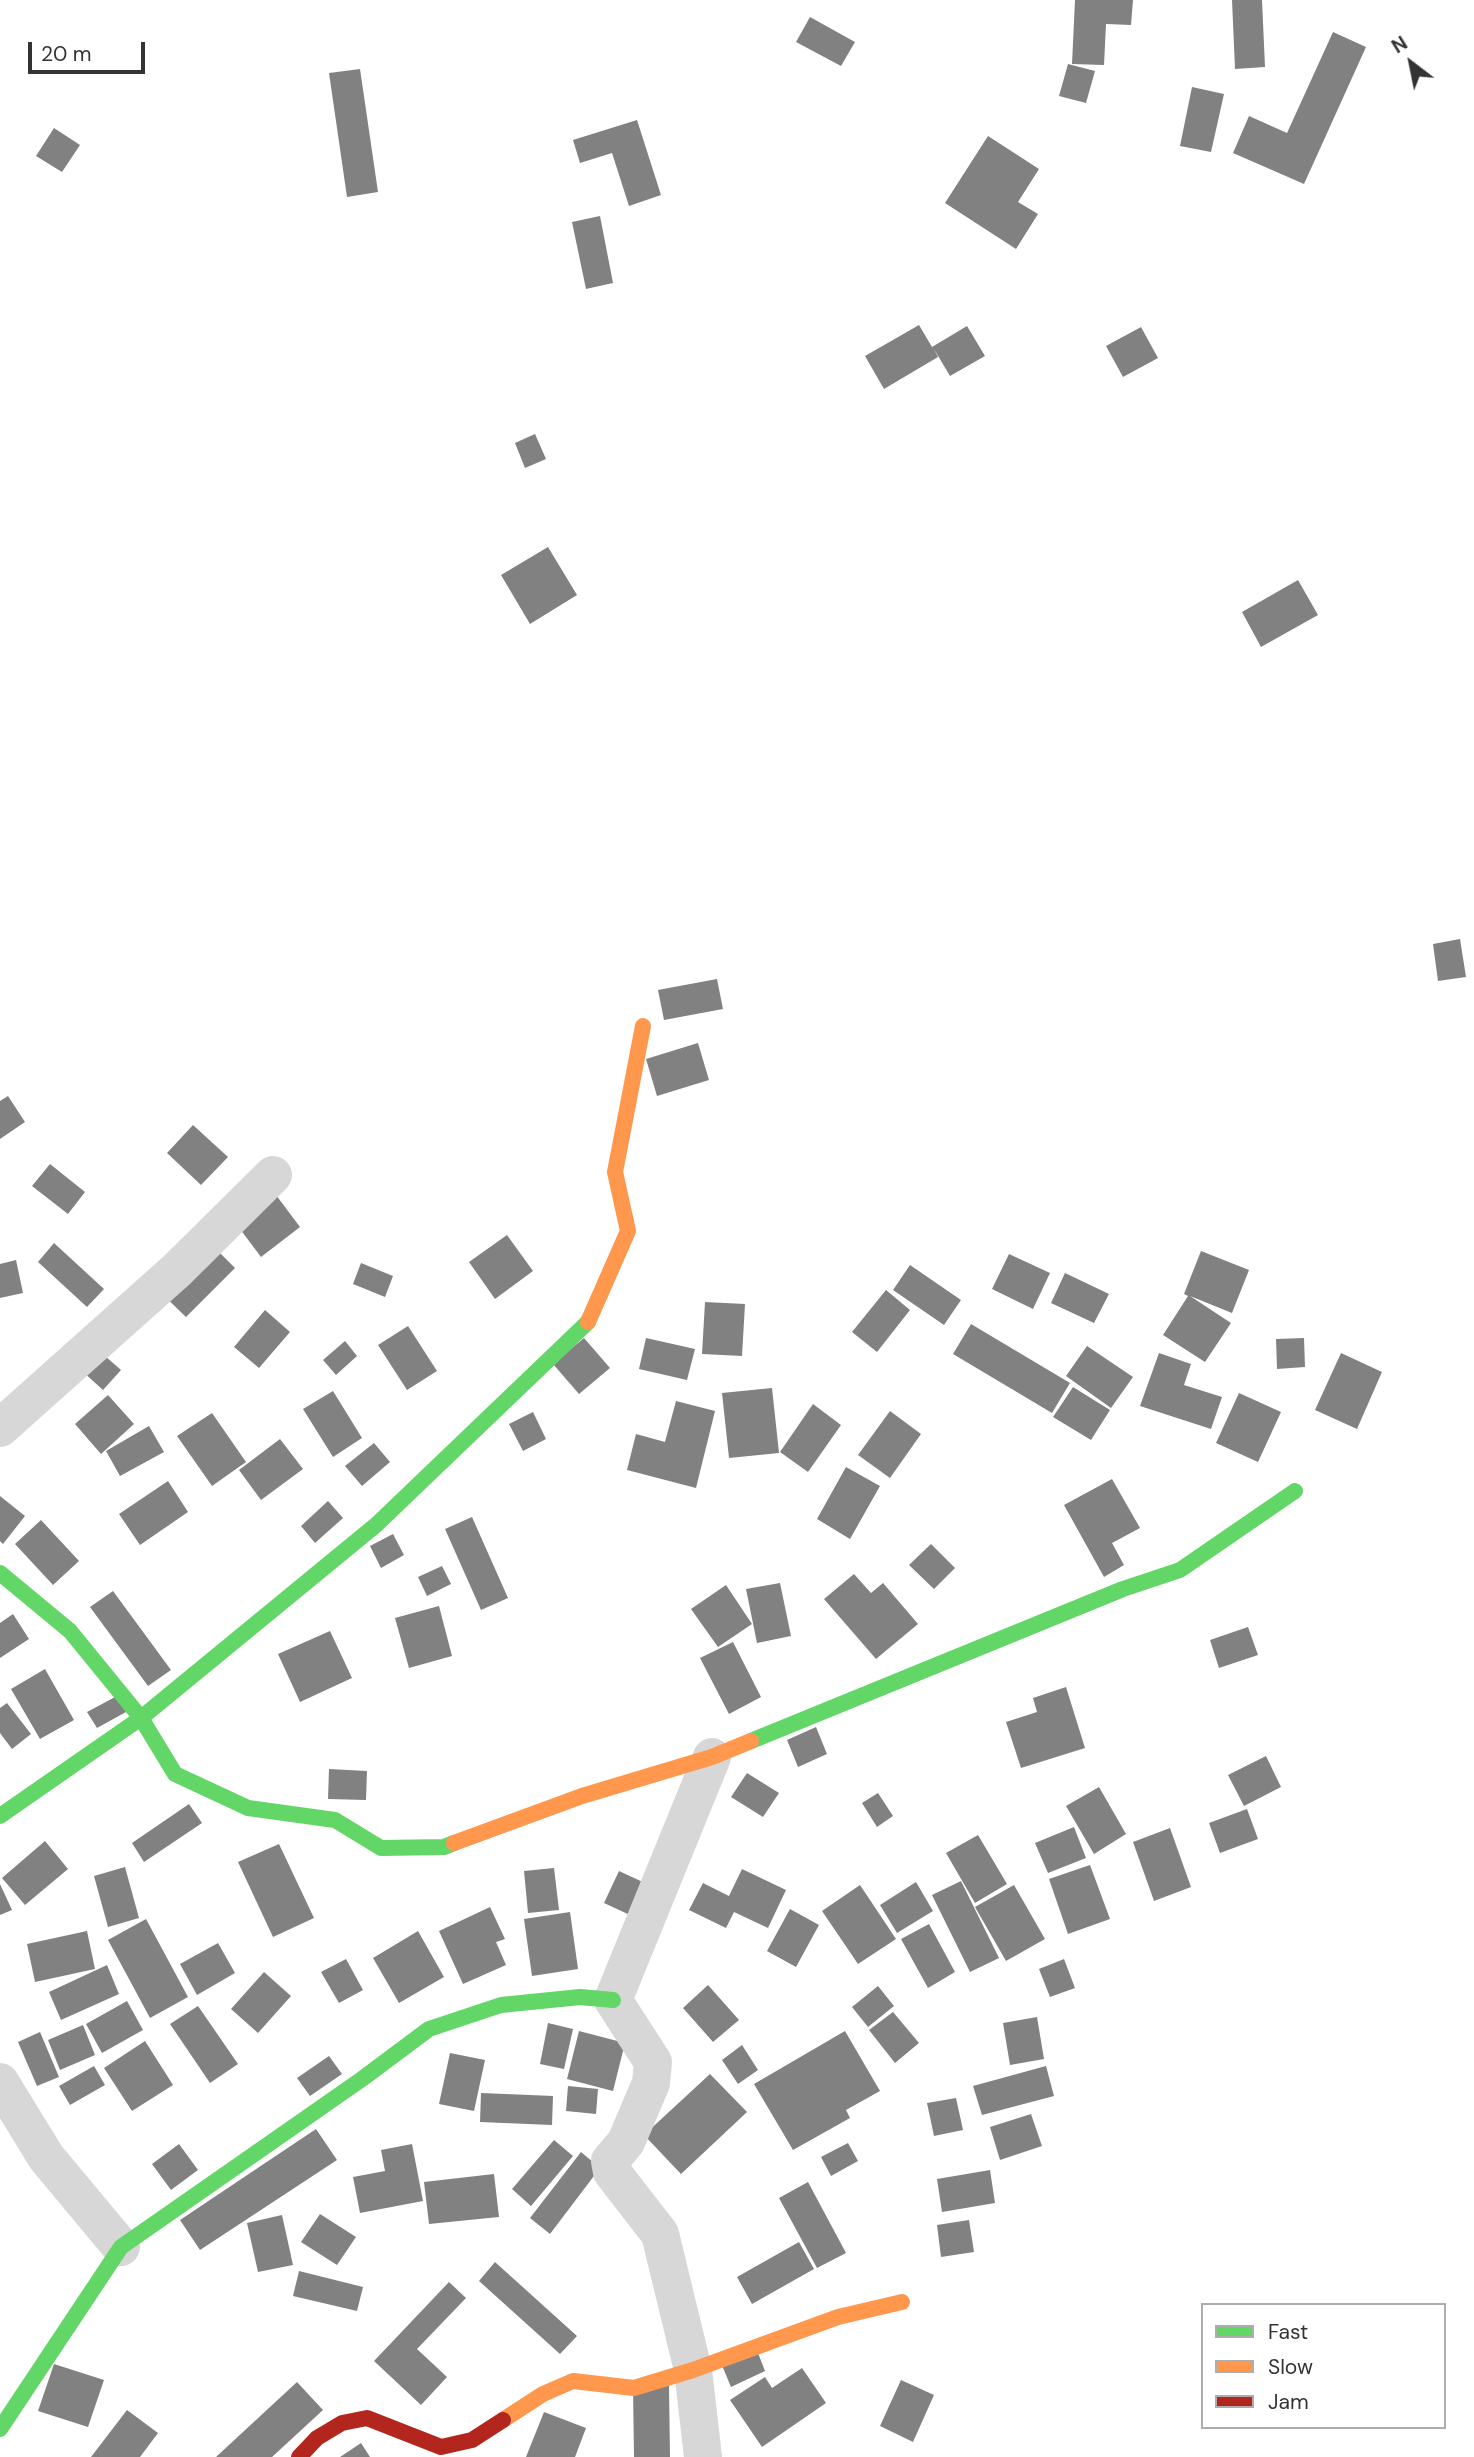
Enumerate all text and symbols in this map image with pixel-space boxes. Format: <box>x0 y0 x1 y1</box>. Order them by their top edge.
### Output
scale bar <box>32 28 149 72</box>
north arrow <box>1376 28 1446 98</box>
text: N <box>1387 30 1412 59</box>
text: 20 m <box>41 40 92 68</box>
legend <box>1201 2303 1446 2429</box>
text: Fast <box>1268 2318 1308 2346</box>
text: Slow <box>1268 2353 1313 2381</box>
text: Jam <box>1268 2388 1309 2416</box>

